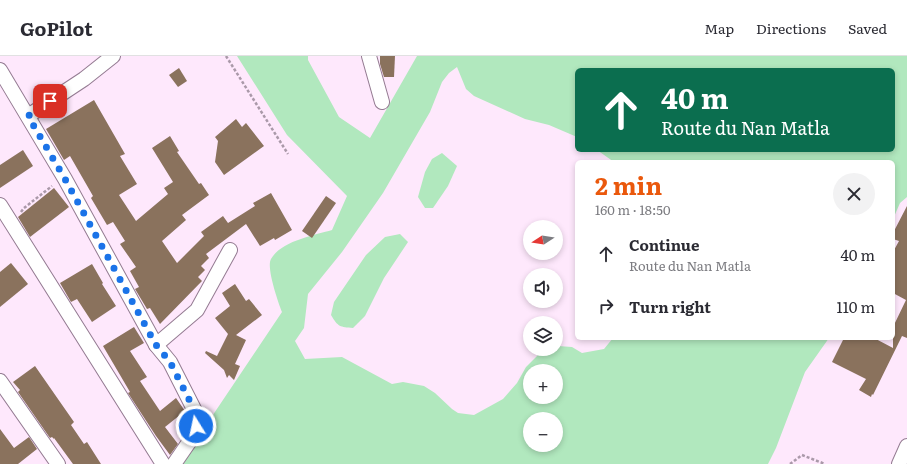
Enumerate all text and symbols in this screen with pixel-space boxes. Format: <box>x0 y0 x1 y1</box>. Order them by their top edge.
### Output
text: GoPilot <box>20 14 93 42</box>
text: Map <box>704 18 734 38</box>
text: Directions <box>756 18 826 38</box>
text: Saved <box>848 18 887 38</box>
text: 40 m <box>661 76 729 118</box>
pin <box>33 84 67 118</box>
icon: ahead <box>595 84 647 136</box>
icon: arrive <box>39 90 61 112</box>
text: Route du Nan Matla <box>661 114 830 141</box>
text: 2 min <box>595 167 662 202</box>
button: close <box>833 173 875 215</box>
text: 160 m · 18:50 <box>595 200 670 219</box>
north arrow <box>523 220 563 260</box>
map controls <box>523 220 563 452</box>
text: Continue <box>629 233 699 256</box>
icon: ahead <box>595 243 617 265</box>
text: 40 m <box>841 243 875 266</box>
text: Route du Nan Matla <box>629 256 751 275</box>
button: sound <box>523 268 563 308</box>
icon: right <box>595 295 617 317</box>
text: Turn right <box>629 295 711 318</box>
text: 110 m <box>837 295 875 318</box>
button: layers <box>523 316 563 356</box>
button: + <box>523 364 563 404</box>
position arrow <box>175 405 217 447</box>
button: − <box>523 412 563 452</box>

